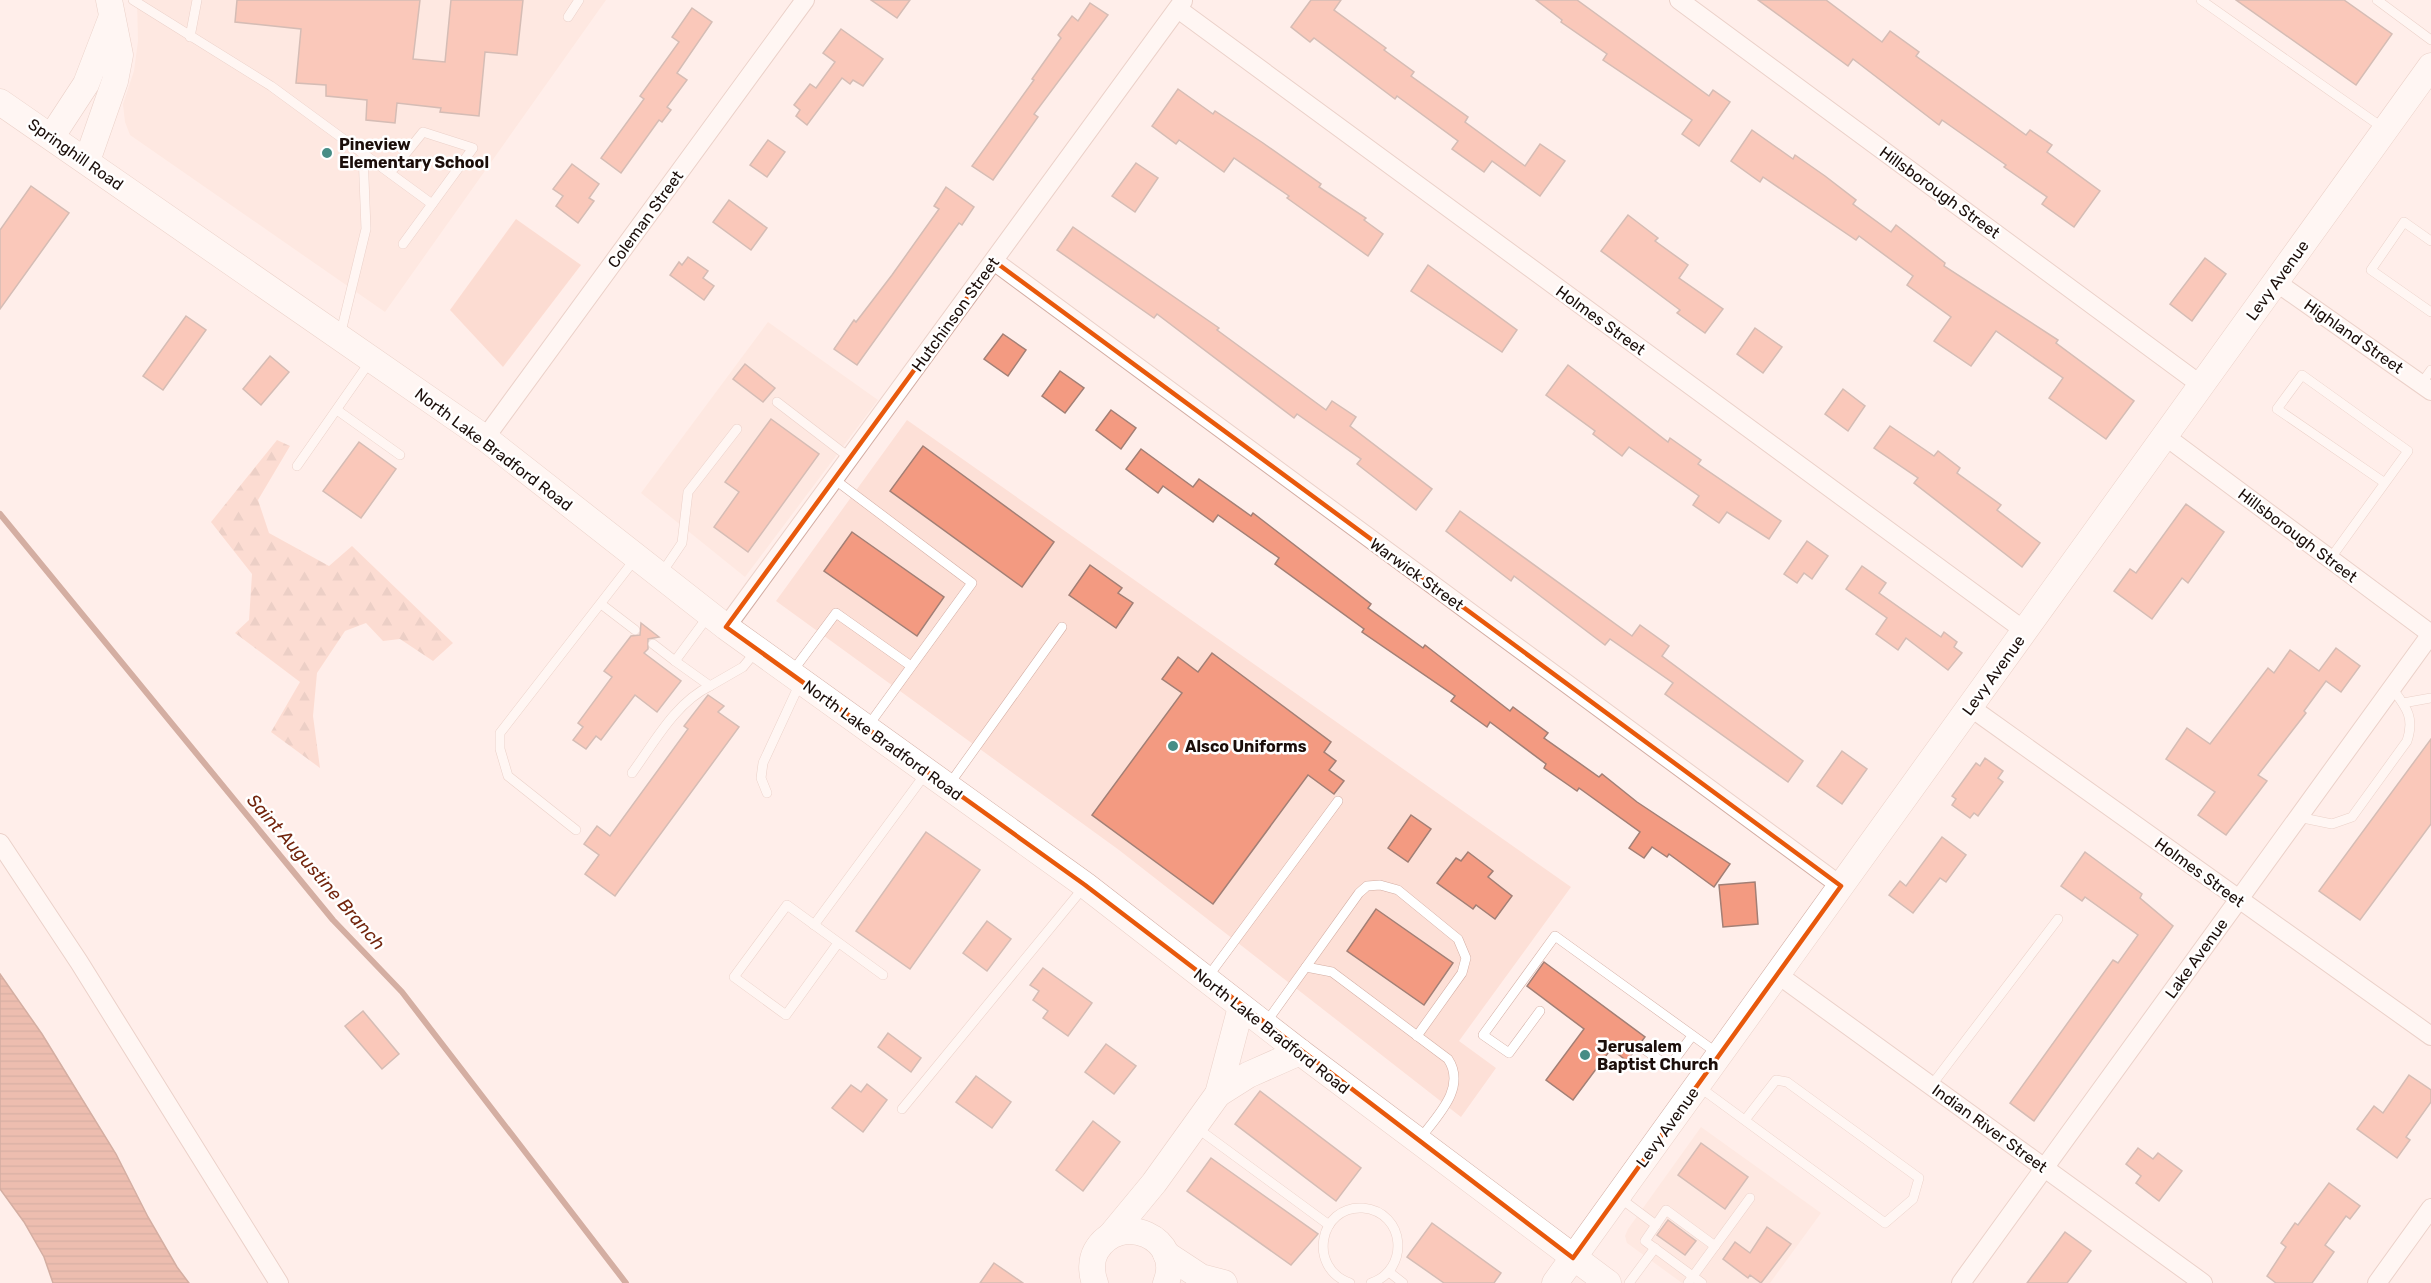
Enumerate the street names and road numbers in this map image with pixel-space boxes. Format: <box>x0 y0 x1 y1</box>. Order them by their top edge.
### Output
street label: Springhill Road <box>24 115 127 194</box>
street label: Hillsborough Street <box>1876 142 2004 242</box>
street label: Coleman Street <box>604 167 687 272</box>
street label: Levy Avenue <box>2242 237 2313 324</box>
street label: Hutchinson Street <box>908 253 1003 375</box>
street label: Holmes Street <box>1552 282 1649 359</box>
street label: Highland Street <box>2300 295 2407 378</box>
street label: North Lake Bradford Road <box>411 384 576 515</box>
street label: Hillsborough Street <box>2234 484 2361 586</box>
street label: Warwick Street <box>1366 534 1467 615</box>
street label: Levy Avenue <box>1958 632 2029 719</box>
street label: North Lake Bradford Road <box>799 676 966 805</box>
street label: Holmes Street <box>2151 834 2248 911</box>
street label: Lake Avenue <box>2161 915 2232 1002</box>
street label: North Lake Bradford Road <box>1190 965 1353 1098</box>
street label: Indian River Street <box>1928 1080 2051 1177</box>
street label: Levy Avenue <box>1632 1084 1703 1171</box>

